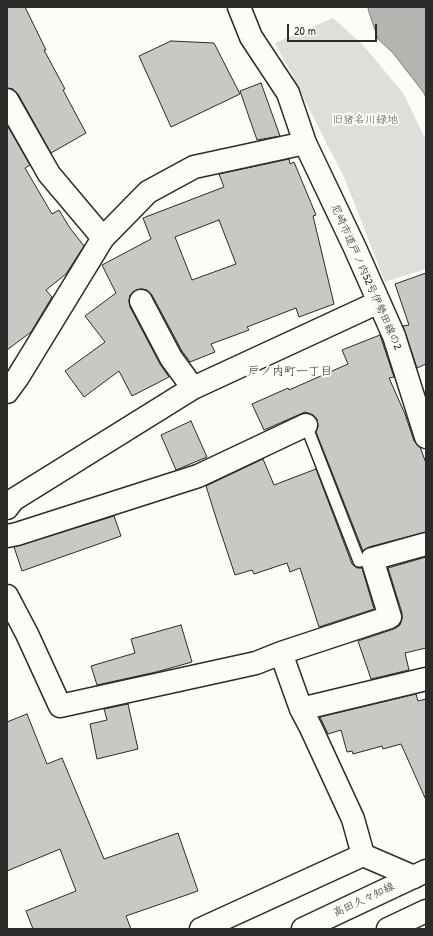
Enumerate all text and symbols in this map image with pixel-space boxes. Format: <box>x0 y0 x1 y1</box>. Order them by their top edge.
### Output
scale bar <box>289 16 379 42</box>
text: 20 m <box>294 22 316 39</box>
park label: 旧猪名川緑地 <box>332 113 398 127</box>
street label: 尼崎市道戸ノ内52号伊勢田線の2 <box>328 202 404 352</box>
district label: 戸ノ内町一丁目 <box>248 365 332 379</box>
street label: 高田久々知線 <box>331 880 397 920</box>

